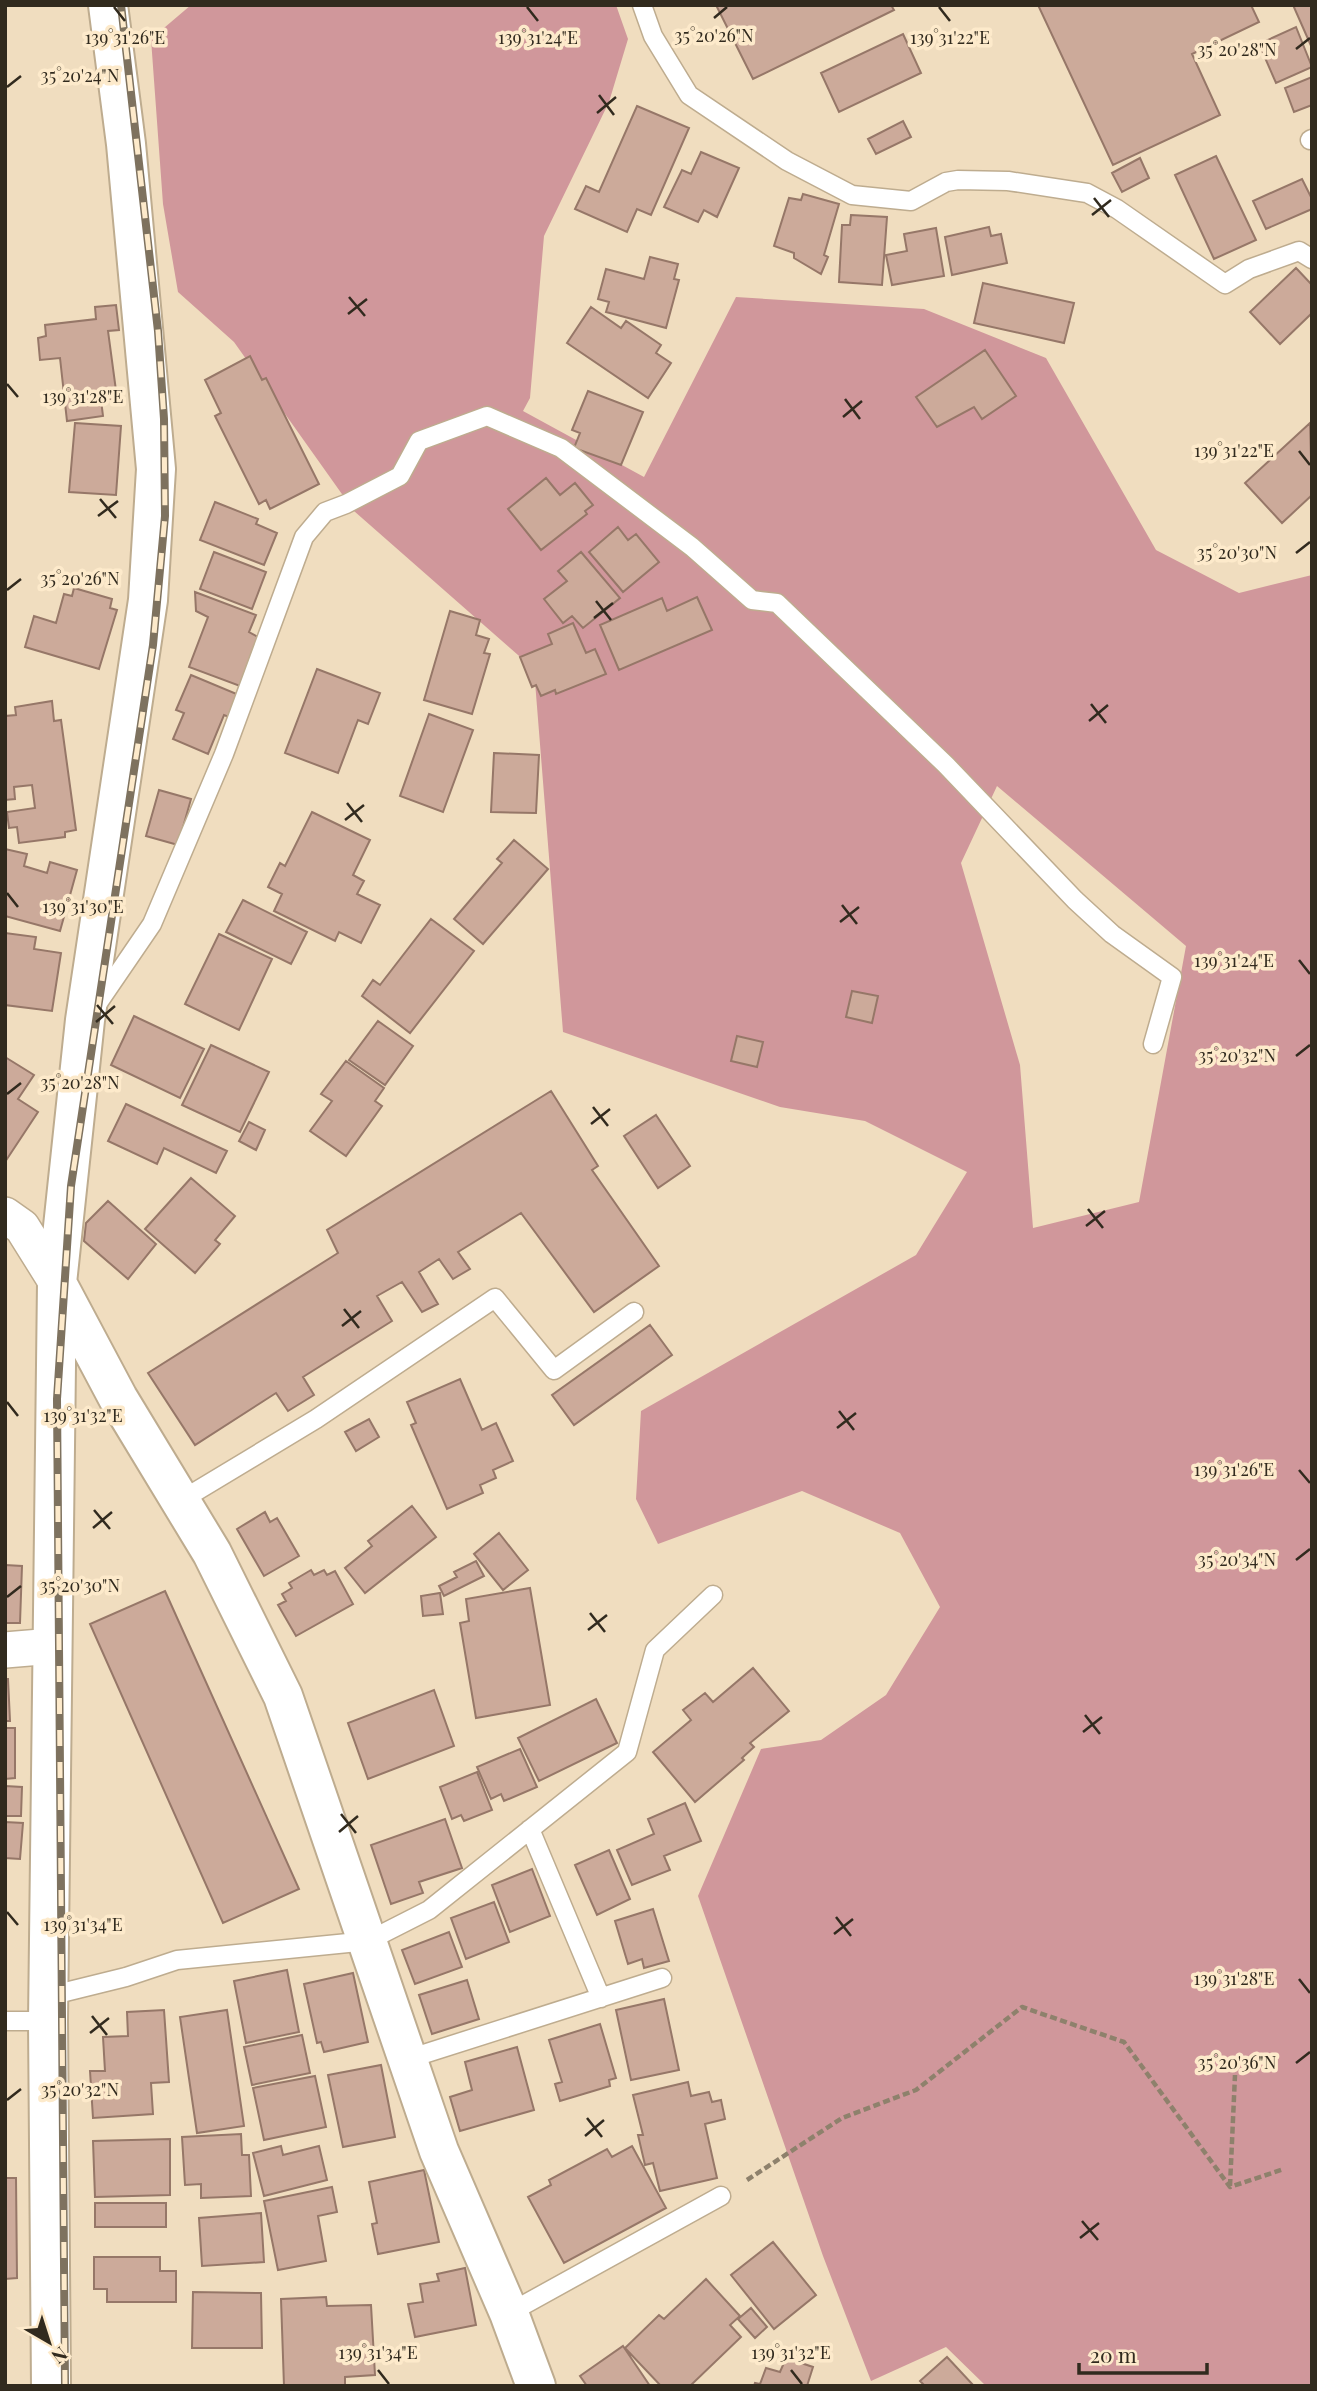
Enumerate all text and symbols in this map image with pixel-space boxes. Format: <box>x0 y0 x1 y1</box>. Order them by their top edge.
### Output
text: 35°20'26"N <box>674 23 754 47</box>
text: 139°31'26"E <box>85 25 165 49</box>
text: 139°31'24"E <box>498 25 578 49</box>
text: 139°31'22"E <box>910 25 990 49</box>
text: 35°20'28"N <box>1197 37 1277 61</box>
text: 35°20'24"N <box>41 63 120 87</box>
text: 139°31'28"E <box>43 384 123 408</box>
text: 139°31'22"E <box>1194 438 1274 462</box>
text: 35°20'30"N <box>1197 540 1277 564</box>
text: 35°20'26"N <box>40 566 120 590</box>
text: 139°31'30"E <box>42 894 124 918</box>
text: 139°31'24"E <box>1194 948 1274 972</box>
text: 35°20'32"N <box>1198 1043 1276 1067</box>
text: 35°20'28"N <box>40 1070 120 1094</box>
text: 139°31'32"E <box>43 1403 123 1427</box>
text: 139°31'26"E <box>1194 1457 1274 1481</box>
text: 35°20'34"N <box>1198 1547 1276 1571</box>
text: 35°20'30"N <box>40 1573 120 1597</box>
text: 139°31'34"E <box>43 1912 123 1936</box>
text: 139°31'28"E <box>1194 1966 1274 1990</box>
text: 35°20'36"N <box>1198 2050 1277 2074</box>
text: 35°20'32"N <box>41 2077 119 2101</box>
north arrow <box>14 2307 84 2377</box>
scale bar <box>1079 2332 1207 2376</box>
text: 139°31'34"E <box>338 2340 418 2364</box>
text: 139°31'32"E <box>751 2340 831 2364</box>
text: 20 m <box>1090 2340 1137 2368</box>
text: N <box>47 2342 74 2371</box>

